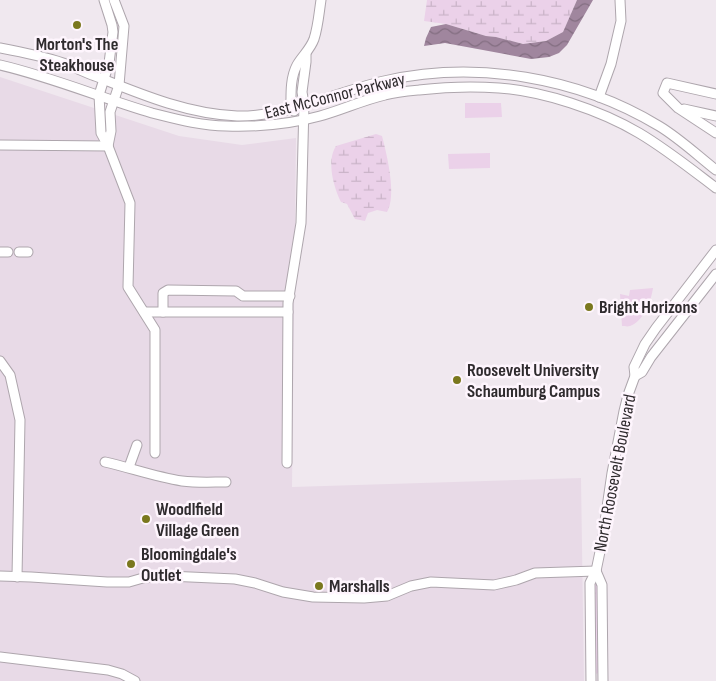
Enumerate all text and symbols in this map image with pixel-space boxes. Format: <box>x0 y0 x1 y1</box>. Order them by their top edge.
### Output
marker: Morton's The Steakhouse <box>71 19 83 31</box>
place label: Morton's The Steakhouse <box>36 34 118 76</box>
street label: East McConnor Parkway <box>263 68 407 124</box>
place label: Bright Horizons <box>599 297 697 318</box>
marker: Bright Horizons <box>583 301 595 313</box>
place label: Roosevelt University Schaumburg Campus <box>467 360 600 402</box>
marker: Roosevelt University Schaumburg Campus <box>451 374 463 386</box>
street label: North Roosevelt Boulevard <box>589 392 641 554</box>
place label: Woodlfield Village Green <box>156 499 239 541</box>
marker: Woodlfield Village Green <box>140 513 152 525</box>
place label: Bloomingdale's Outlet <box>141 544 237 586</box>
marker: Bloomingdale's Outlet <box>125 558 137 570</box>
place label: Marshalls <box>329 576 390 597</box>
marker: Marshalls <box>313 580 325 592</box>

